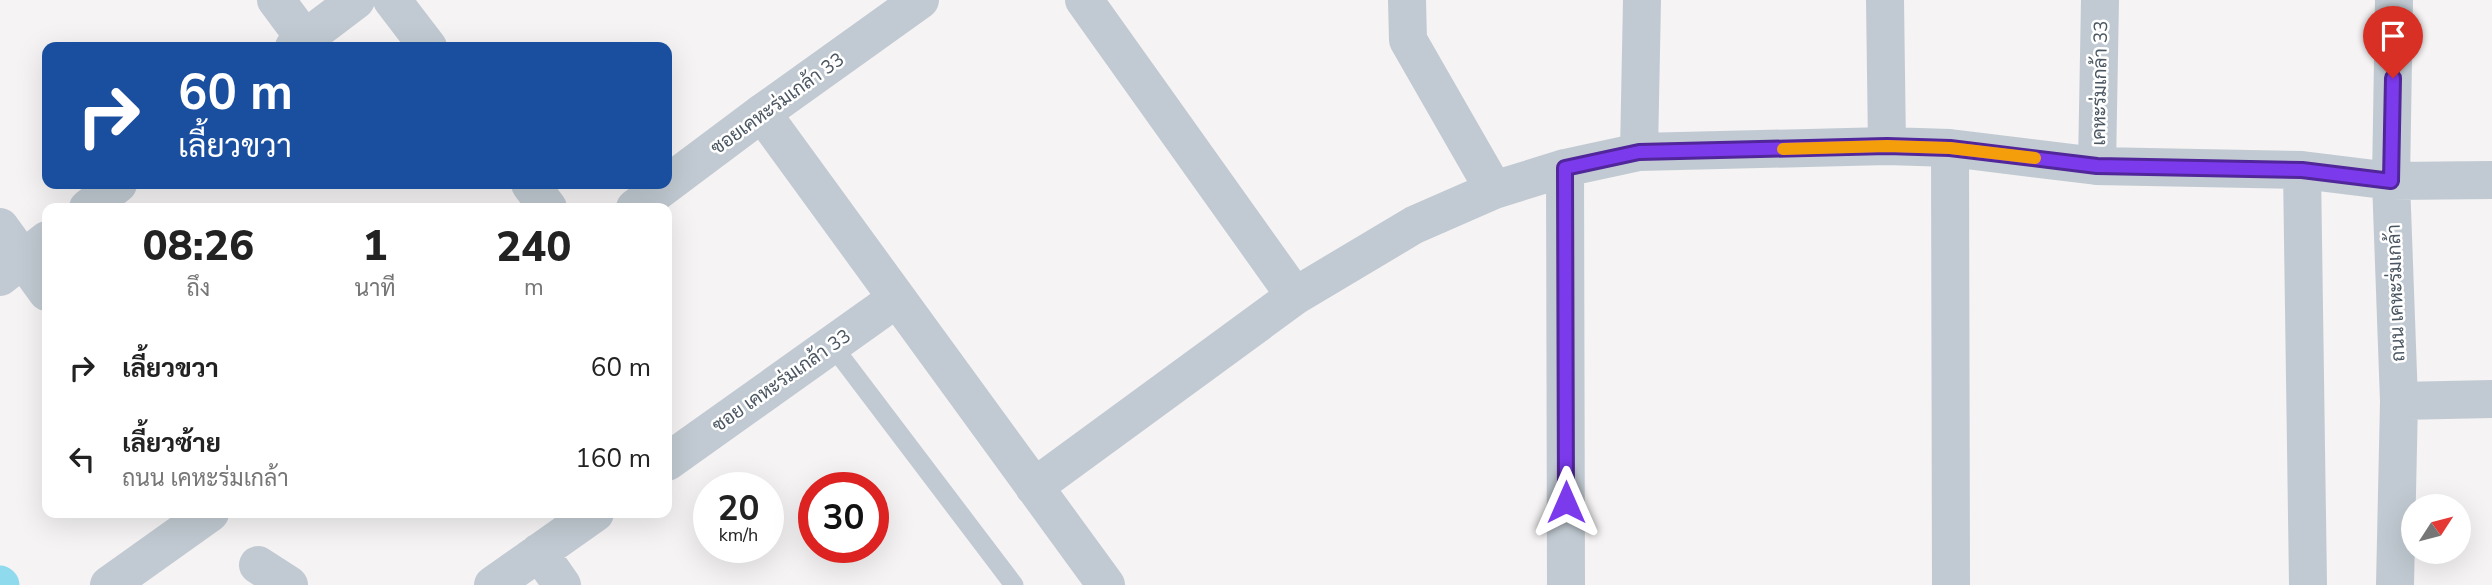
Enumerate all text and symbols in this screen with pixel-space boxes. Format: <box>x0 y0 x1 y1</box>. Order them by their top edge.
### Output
pin <box>2363 6 2423 78</box>
icon: arrive <box>2374 17 2412 55</box>
street label: เคหะร่มเกล้า 33 <box>2086 20 2114 146</box>
street label: ซอยเคหะร่มเกล้า 33 <box>706 47 850 161</box>
text: 60 m <box>178 59 293 126</box>
icon: right <box>63 70 154 161</box>
text: เลี้ยวขวา <box>178 125 292 168</box>
text: 08:26 <box>142 218 254 275</box>
text: 1 <box>362 218 388 275</box>
text: 240 <box>496 219 572 276</box>
street label: ถนน เคหะร่มเกล้า <box>2381 224 2411 362</box>
text: m <box>524 272 544 303</box>
text: ถึง <box>186 273 210 304</box>
text: นาที <box>355 273 396 304</box>
street label: ซอย เคหะร่มเกล้า 33 <box>707 323 856 438</box>
icon: right <box>63 349 101 387</box>
text: 60 m <box>591 350 651 385</box>
text: เลี้ยวขวา <box>122 351 219 386</box>
text: เลี้ยวซ้าย <box>122 426 221 461</box>
icon: left <box>63 440 101 478</box>
text: 160 m <box>575 441 651 476</box>
text: ถนน เคหะร่มเกล้า <box>122 463 289 494</box>
position arrow <box>1529 465 1603 539</box>
speed limit sign: 30 <box>798 472 889 563</box>
text: 20 <box>717 485 760 532</box>
north arrow <box>2401 494 2471 564</box>
map controls <box>2401 494 2471 564</box>
text: km/h <box>719 523 758 547</box>

